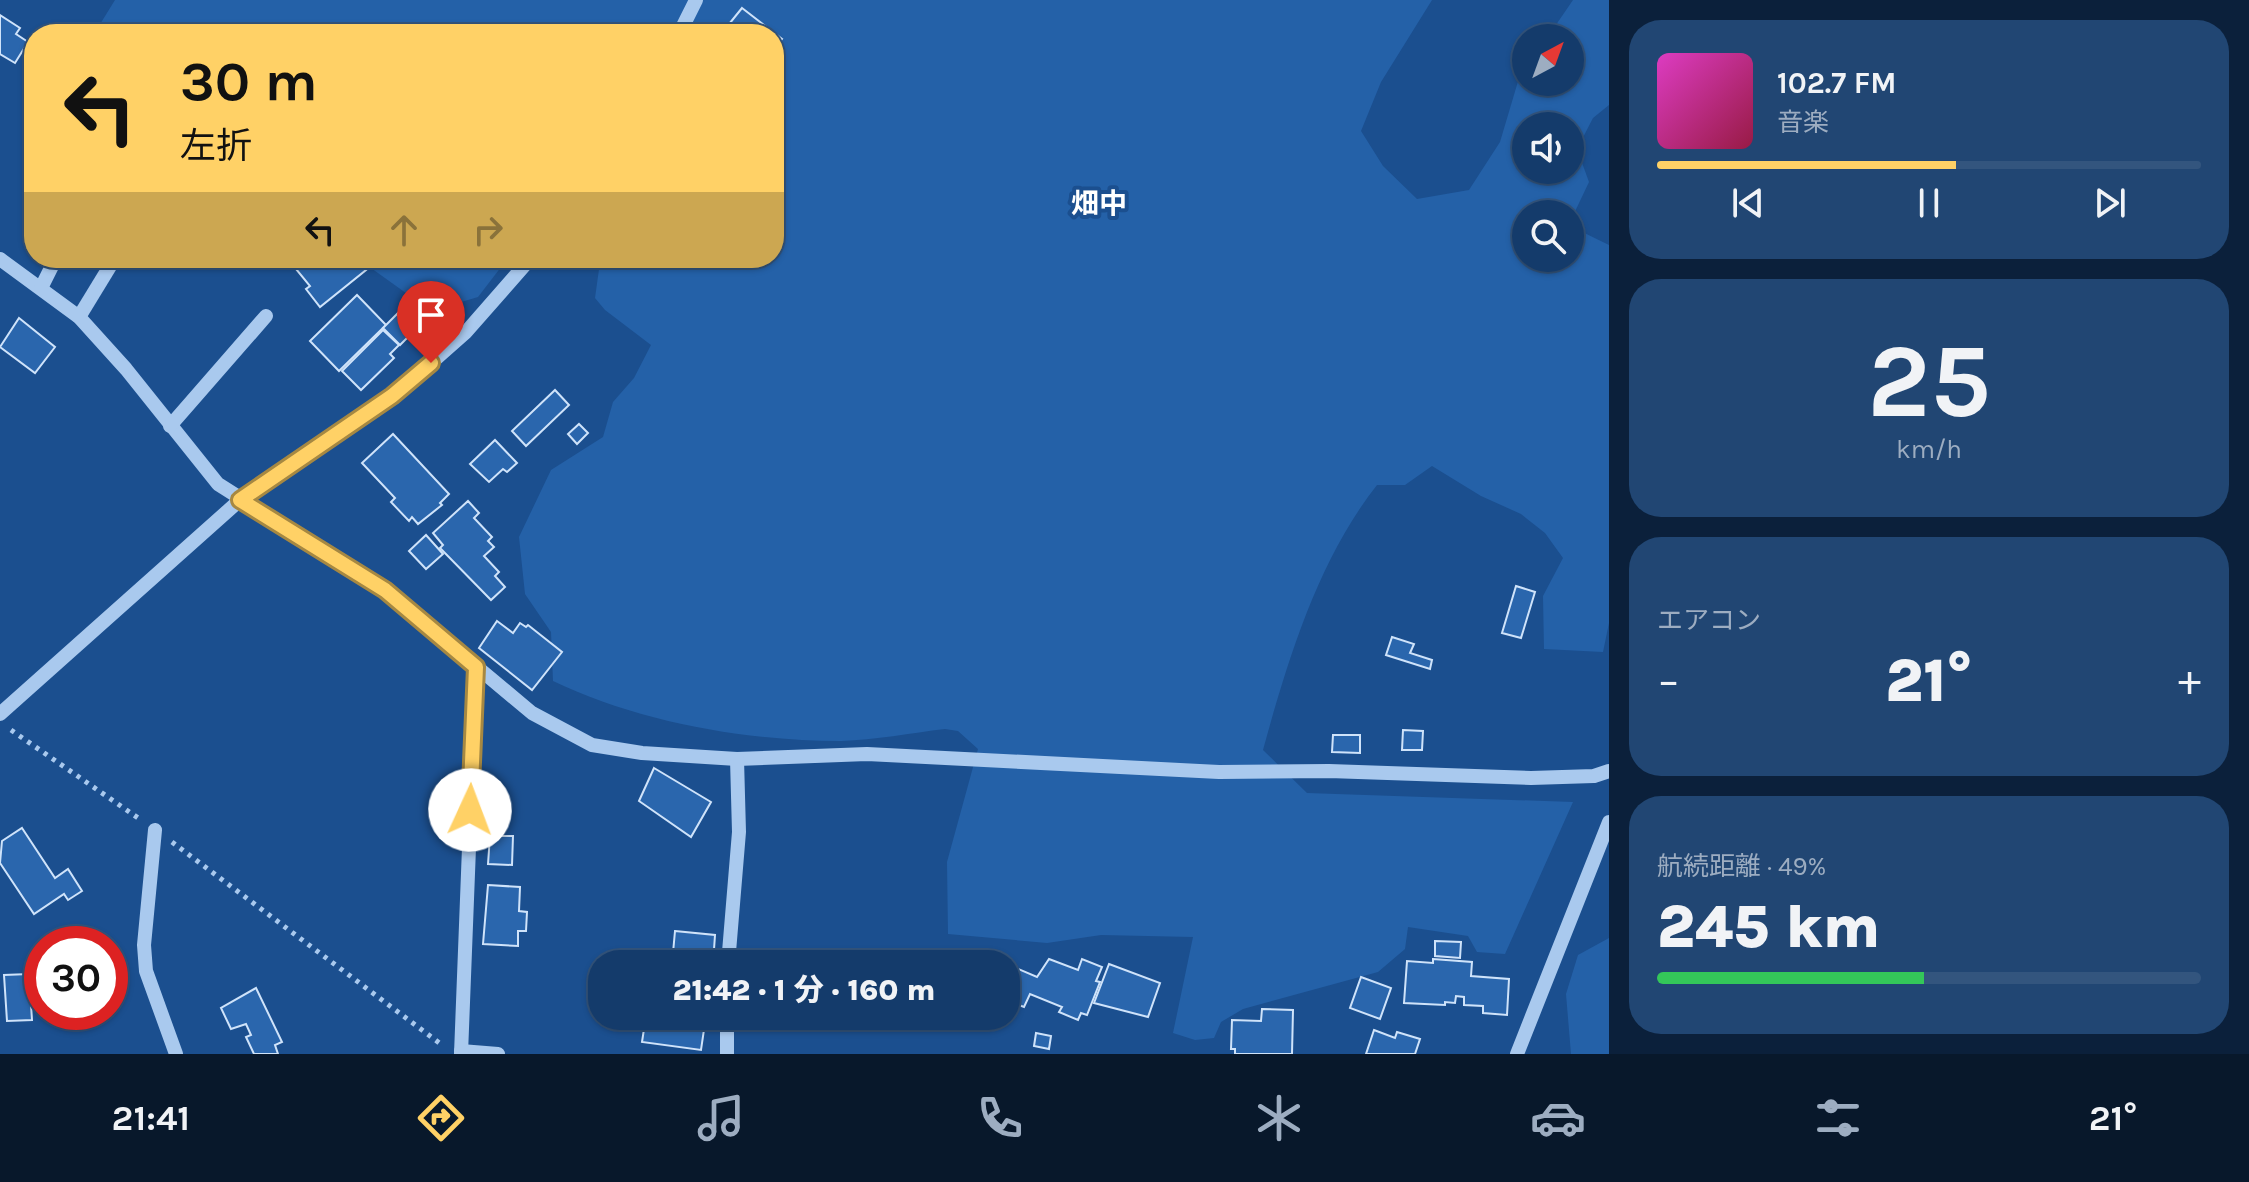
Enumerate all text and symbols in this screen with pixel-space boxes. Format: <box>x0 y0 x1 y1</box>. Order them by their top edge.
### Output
north arrow <box>1512 24 1584 96</box>
map controls <box>1512 24 1584 272</box>
text: 30 m <box>180 49 318 114</box>
icon: left <box>48 56 152 160</box>
text: 102.7 FM <box>1777 65 1896 101</box>
text: 音楽 <box>1777 107 1829 138</box>
button: sound <box>1512 112 1584 184</box>
text: 左折 <box>180 125 252 167</box>
icon: previous <box>1726 181 1770 225</box>
icon: pause <box>1907 181 1951 225</box>
icon: next <box>2088 181 2132 225</box>
district label: 畑中 <box>1071 187 1127 220</box>
button: search <box>1512 200 1584 272</box>
icon: left <box>298 208 342 252</box>
icon: ahead <box>382 208 426 252</box>
icon: right <box>466 208 510 252</box>
pin <box>397 281 465 363</box>
icon: arrive <box>409 293 453 337</box>
text: 25 <box>1867 321 1991 442</box>
text: km/h <box>1896 434 1962 465</box>
text: エアコン <box>1657 605 1761 636</box>
text: 21° <box>1885 646 1973 716</box>
text: − <box>1657 655 1680 706</box>
text: + <box>2178 655 2201 706</box>
position arrow <box>428 768 512 852</box>
text: 航続距離 · 49% <box>1657 851 1826 882</box>
text: 245 km <box>1657 892 1880 962</box>
speed limit sign: 30 <box>24 926 128 1030</box>
text: 21:42 · 1 分 · 160 m <box>673 972 935 1008</box>
icon: directions <box>413 1090 469 1146</box>
icon: music <box>693 1090 749 1146</box>
icon: phone <box>972 1090 1028 1146</box>
icon: climate <box>1251 1090 1307 1146</box>
icon: car <box>1530 1090 1586 1146</box>
icon: filters <box>1810 1090 1866 1146</box>
text: 21:41 <box>112 1097 190 1139</box>
text: 21° <box>2089 1097 2137 1139</box>

